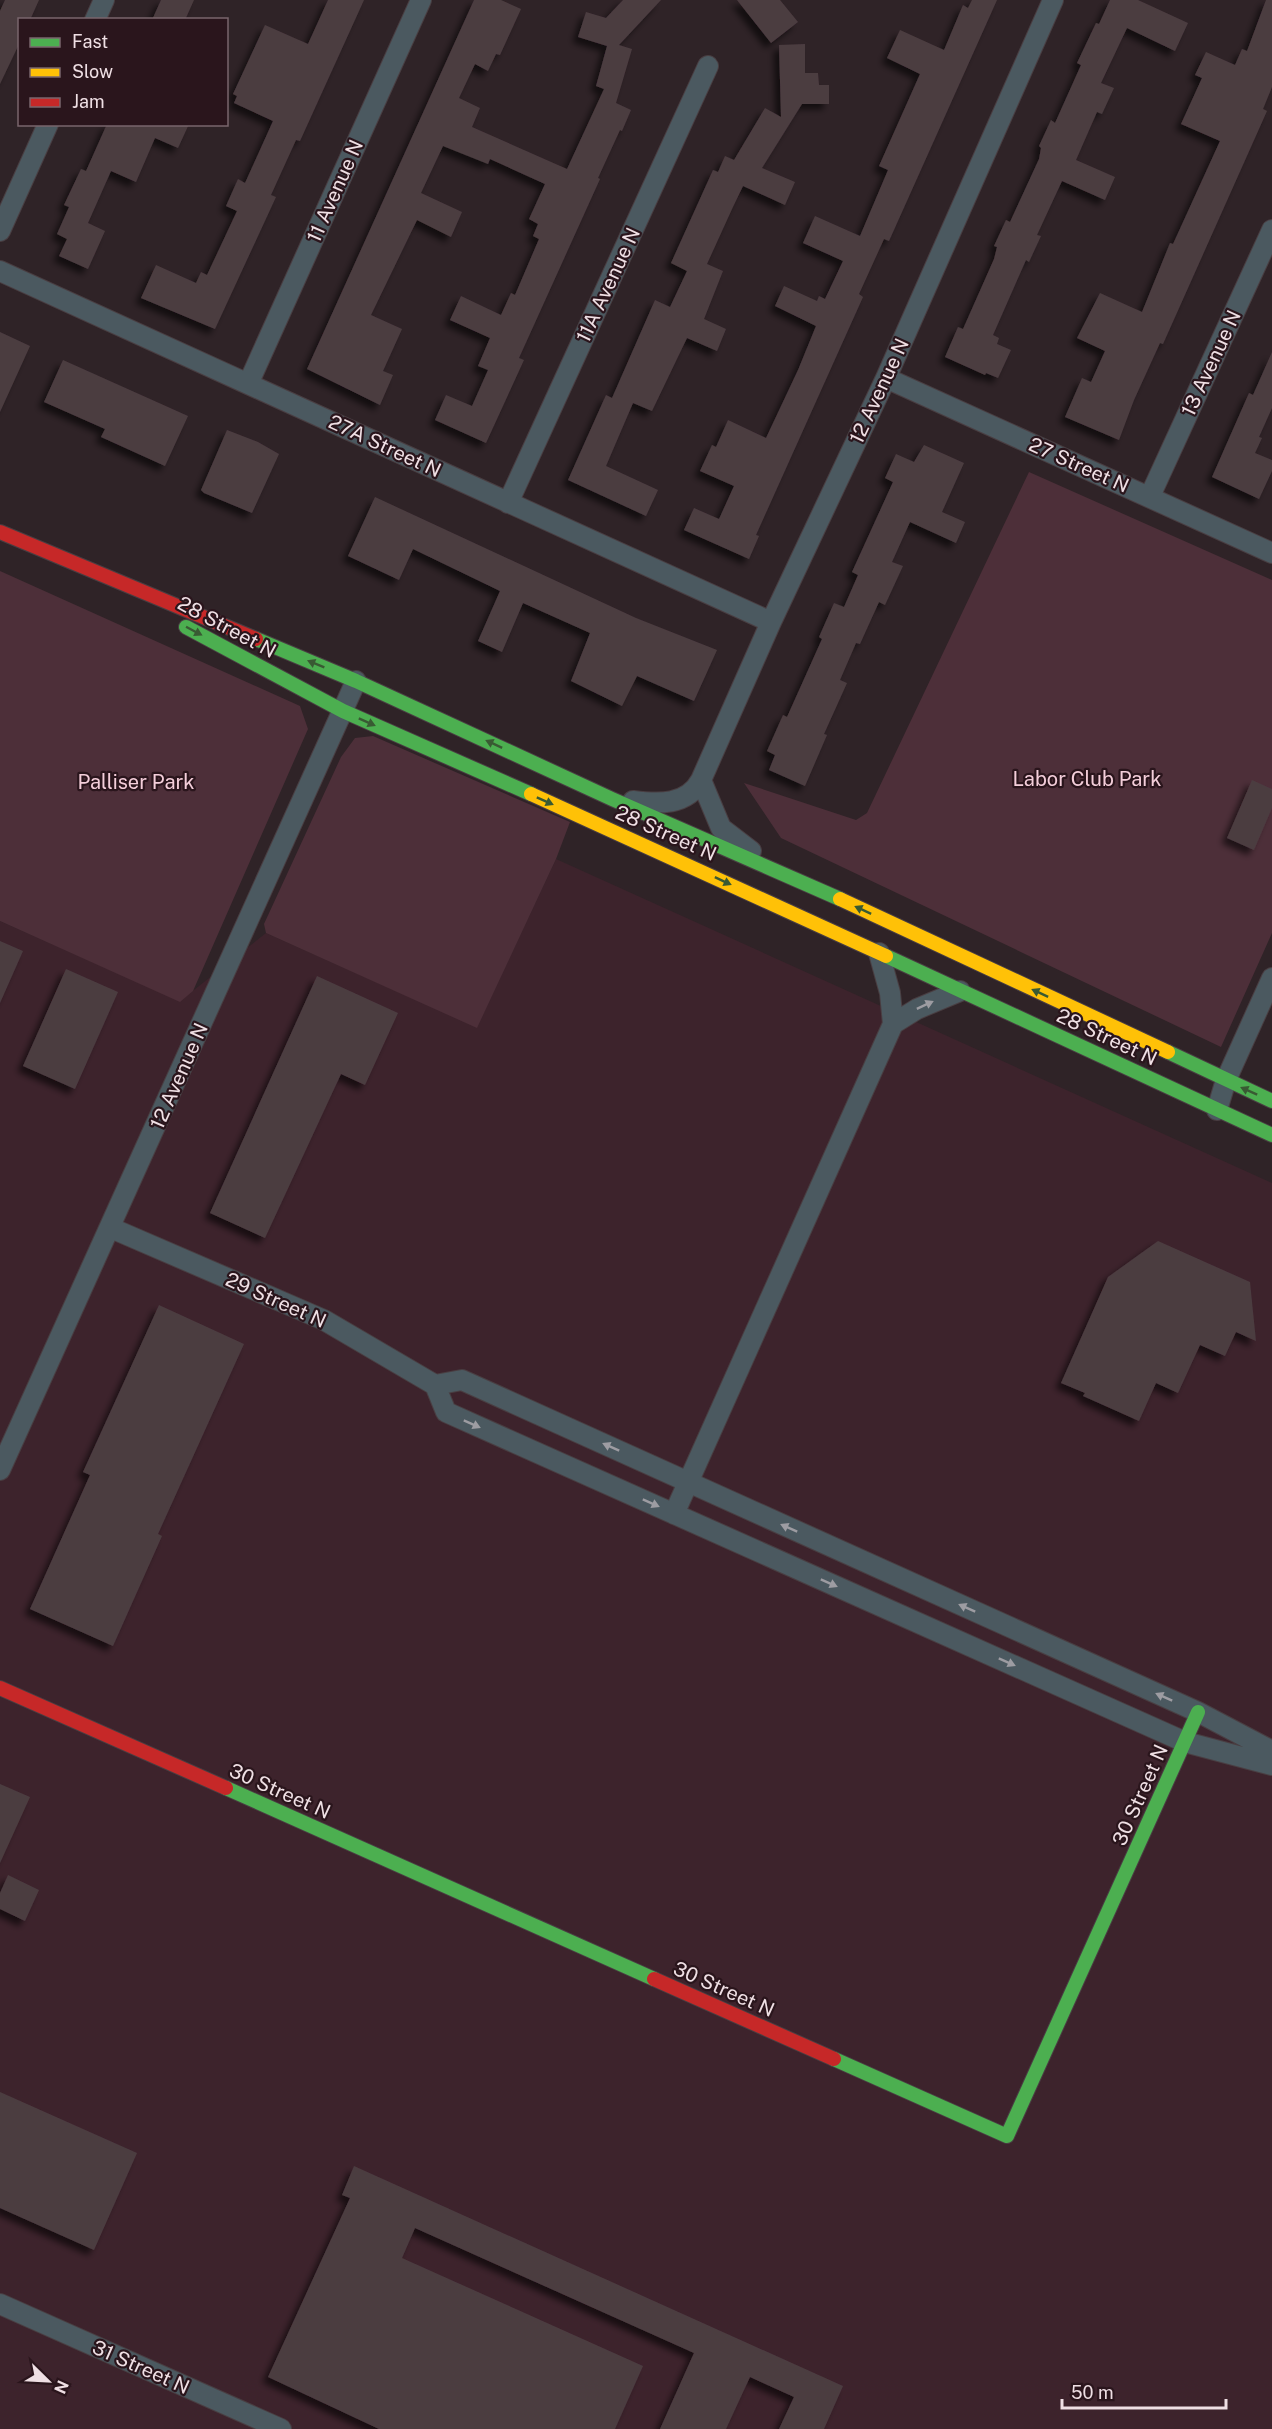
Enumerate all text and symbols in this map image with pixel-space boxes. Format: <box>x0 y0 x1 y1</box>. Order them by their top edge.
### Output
legend <box>18 18 228 126</box>
text: Fast <box>72 31 108 52</box>
text: Slow <box>72 61 113 82</box>
text: Jam <box>72 91 105 112</box>
street label: 11 Avenue N <box>302 136 368 246</box>
street label: 11A Avenue N <box>571 224 645 346</box>
street label: 13 Avenue N <box>1176 306 1246 420</box>
street label: 12 Avenue N <box>844 335 914 447</box>
street label: 27A Street N <box>325 409 445 483</box>
street label: 27 Street N <box>1025 432 1133 498</box>
street label: 28 Street N <box>174 591 280 663</box>
one-way arrow <box>186 626 203 636</box>
one-way arrow <box>307 659 325 669</box>
one-way arrow <box>359 717 376 726</box>
one-way arrow <box>485 740 502 749</box>
park label: Labor Club Park <box>1013 767 1161 791</box>
park label: Palliser Park <box>77 770 195 794</box>
one-way arrow <box>537 796 555 806</box>
street label: 28 Street N <box>612 800 720 866</box>
one-way arrow <box>715 876 732 885</box>
one-way arrow <box>855 906 872 915</box>
one-way arrow <box>1031 989 1048 998</box>
one-way arrow <box>916 1000 933 1009</box>
street label: 28 Street N <box>1053 1003 1161 1071</box>
street label: 12 Avenue N <box>145 1019 213 1133</box>
one-way arrow <box>1240 1085 1258 1095</box>
street label: 29 Street N <box>222 1267 330 1333</box>
one-way arrow <box>464 1419 482 1429</box>
one-way arrow <box>603 1443 620 1452</box>
one-way arrow <box>642 1499 659 1508</box>
one-way arrow <box>780 1522 798 1532</box>
one-way arrow <box>820 1578 838 1588</box>
one-way arrow <box>958 1603 975 1612</box>
one-way arrow <box>998 1658 1015 1667</box>
one-way arrow <box>1155 1692 1172 1701</box>
street label: 30 Street N <box>1107 1741 1173 1849</box>
street label: 30 Street N <box>226 1758 334 1824</box>
street label: 30 Street N <box>670 1956 778 2022</box>
street label: 31 Street N <box>89 2335 193 2399</box>
north arrow <box>18 2351 78 2411</box>
scale bar <box>1062 2372 1226 2410</box>
text: N <box>50 2377 72 2396</box>
text: 50 m <box>1071 2382 1114 2403</box>

